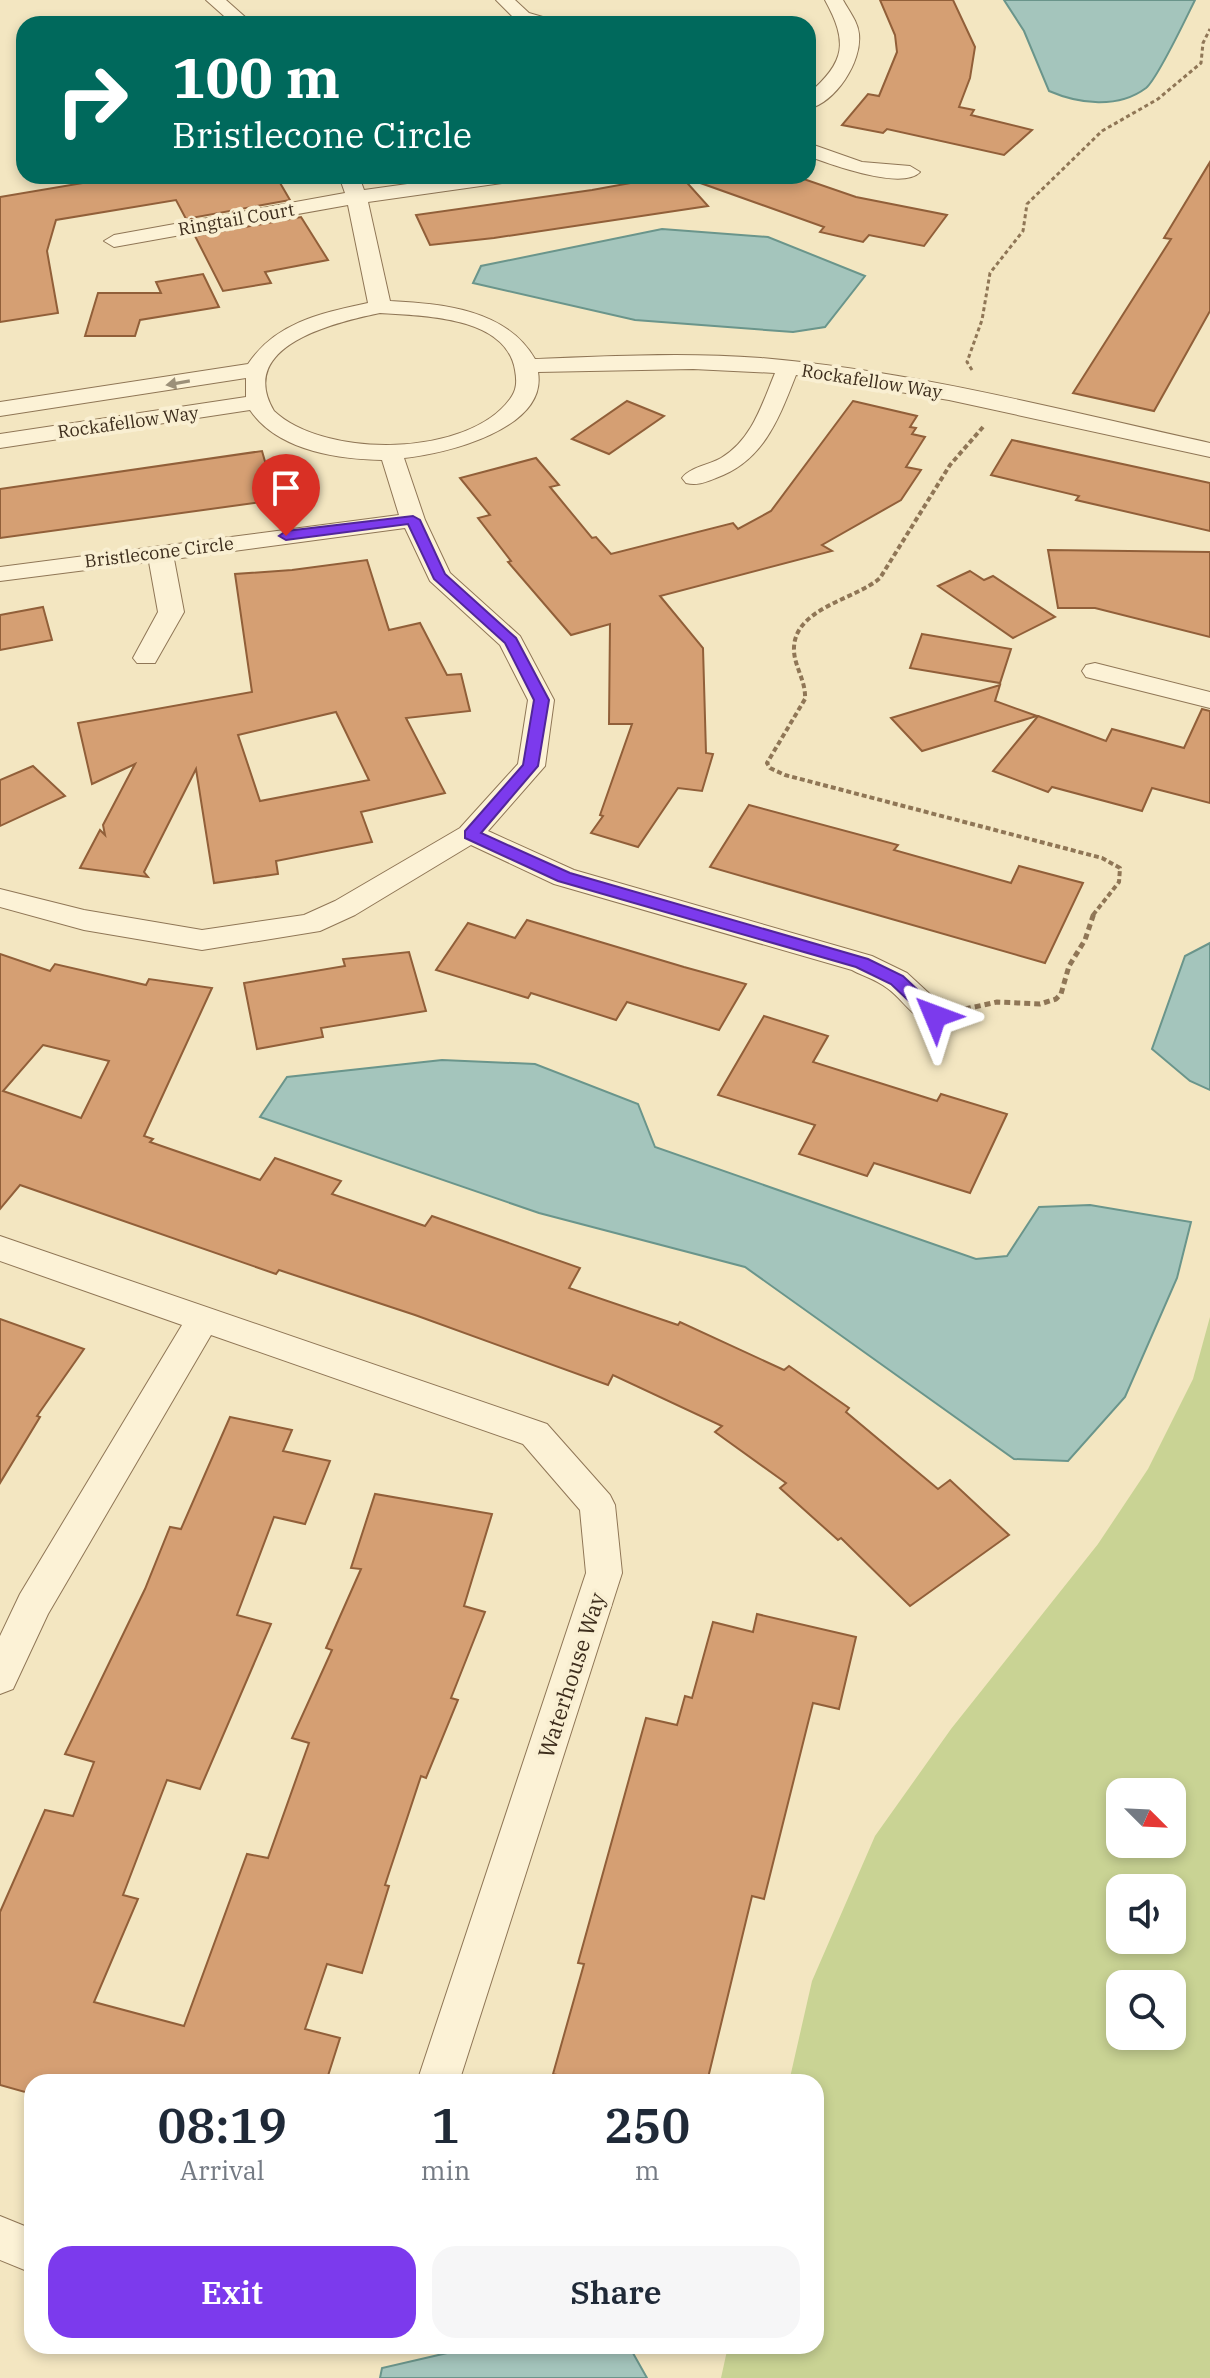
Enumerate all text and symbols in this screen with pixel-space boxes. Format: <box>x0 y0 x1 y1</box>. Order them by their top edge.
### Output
text: 100 m <box>172 41 340 113</box>
icon: right <box>40 48 144 152</box>
text: Bristlecone Circle <box>172 111 472 158</box>
street label: Ringtail Court <box>176 197 296 241</box>
street label: Rockafellow Way <box>800 359 944 404</box>
one-way arrow <box>165 377 190 389</box>
street label: Rockafellow Way <box>56 401 200 443</box>
pin <box>252 454 320 536</box>
icon: arrive <box>264 466 308 510</box>
street label: Bristlecone Circle <box>83 531 235 573</box>
position arrow <box>893 974 977 1058</box>
street label: Waterhouse Way <box>531 1589 611 1761</box>
north arrow <box>1106 1778 1186 1858</box>
map controls <box>1106 1778 1186 2050</box>
button: sound <box>1106 1874 1186 1954</box>
button: search <box>1106 1970 1186 2050</box>
text: 08:19 <box>158 2094 287 2156</box>
text: 1 <box>431 2094 460 2156</box>
text: 250 <box>604 2094 690 2156</box>
text: Arrival <box>180 2153 265 2187</box>
text: min <box>421 2153 470 2187</box>
text: m <box>635 2153 660 2187</box>
button: Exit <box>48 2246 416 2338</box>
button: Share <box>432 2246 800 2338</box>

